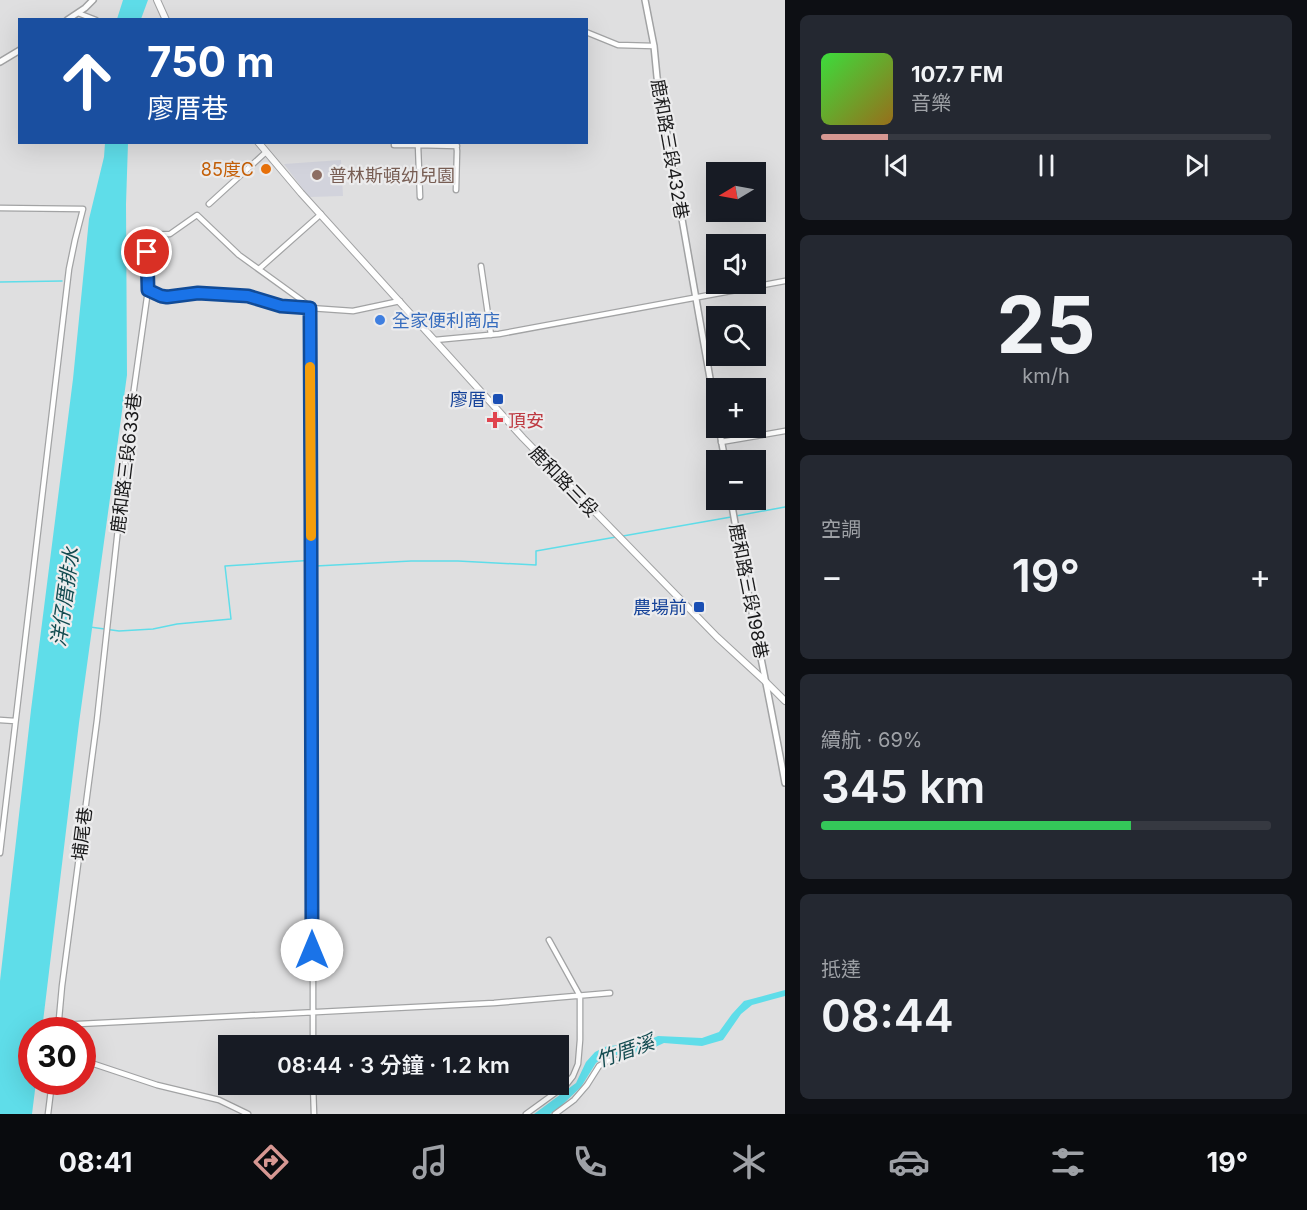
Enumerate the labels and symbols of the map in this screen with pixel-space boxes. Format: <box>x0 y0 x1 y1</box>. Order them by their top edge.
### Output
street label: 鹿和路三段432巷 <box>647 77 693 221</box>
place label: 85度C <box>201 159 254 180</box>
marker: 85度C <box>259 162 273 176</box>
north arrow <box>706 162 766 222</box>
place label: 普林斯頓幼兒園 <box>329 165 455 186</box>
marker: 普林斯頓幼兒園 <box>310 168 324 182</box>
pin <box>121 226 172 277</box>
place label: 全家便利商店 <box>392 310 500 331</box>
marker: 全家便利商店 <box>373 313 387 327</box>
place label: 廖厝 <box>450 389 486 410</box>
street label: 鹿和路三段633巷 <box>107 392 145 534</box>
marker: 廖厝 <box>491 392 505 406</box>
place label: 頂安 <box>508 410 544 431</box>
marker: 頂安 <box>486 411 504 429</box>
street label: 鹿和路三段 <box>525 441 603 521</box>
street label: 鹿和路三段198巷 <box>726 521 772 661</box>
water label: 洋仔厝排水 <box>46 545 84 648</box>
place label: 農場前 <box>633 597 687 618</box>
marker: 農場前 <box>692 600 706 614</box>
street label: 埔尾巷 <box>68 806 96 862</box>
position arrow <box>280 918 344 982</box>
speed limit sign: 30 <box>18 1017 96 1095</box>
water label: 竹厝溪 <box>593 1029 660 1072</box>

